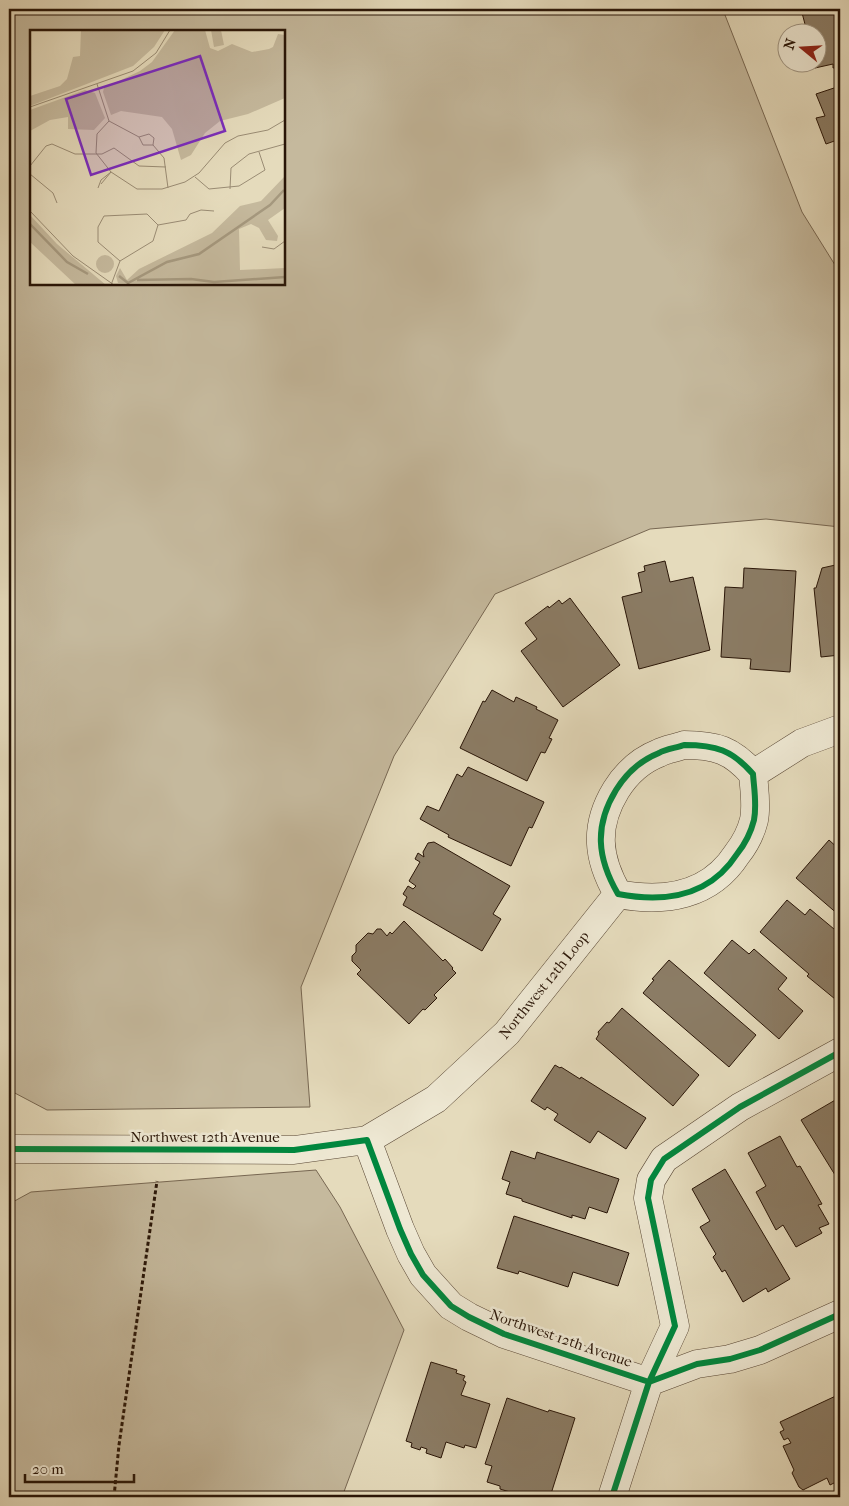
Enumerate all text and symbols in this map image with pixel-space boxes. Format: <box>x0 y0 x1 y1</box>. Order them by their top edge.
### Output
north arrow <box>776 22 826 72</box>
inset map <box>30 30 285 285</box>
text: N <box>780 36 800 52</box>
street label: Northwest 12th Loop <box>495 927 593 1043</box>
street label: Northwest 12th Avenue <box>130 1128 280 1146</box>
street label: Northwest 12th Avenue <box>487 1305 635 1371</box>
scale bar <box>25 1451 134 1483</box>
text: 20 m <box>32 1460 64 1478</box>

